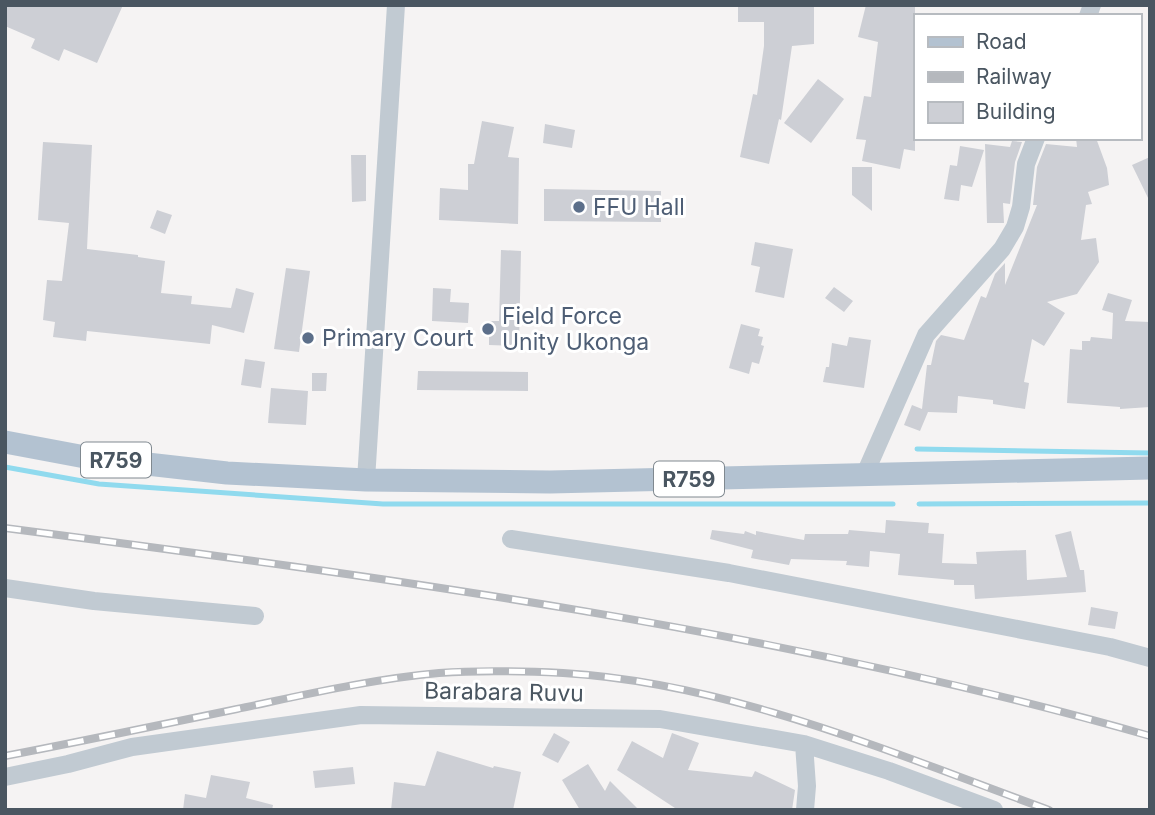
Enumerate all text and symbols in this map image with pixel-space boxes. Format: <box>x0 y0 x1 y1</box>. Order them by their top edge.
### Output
legend <box>914 14 1141 140</box>
text: Road <box>976 29 1027 54</box>
text: Railway <box>976 64 1052 89</box>
text: Building <box>976 99 1056 124</box>
place label: FFU Hall <box>593 193 685 221</box>
marker: FFU Hall <box>571 199 587 215</box>
place label: Field Force Unity Ukonga <box>502 302 649 356</box>
marker: Field Force Unity Ukonga <box>480 321 496 337</box>
place label: Primary Court <box>322 324 474 352</box>
marker: Primary Court <box>300 330 316 346</box>
road number: R759 <box>81 442 151 477</box>
road number: R759 <box>654 462 724 496</box>
street label: Barabara Ruvu <box>424 677 584 707</box>

